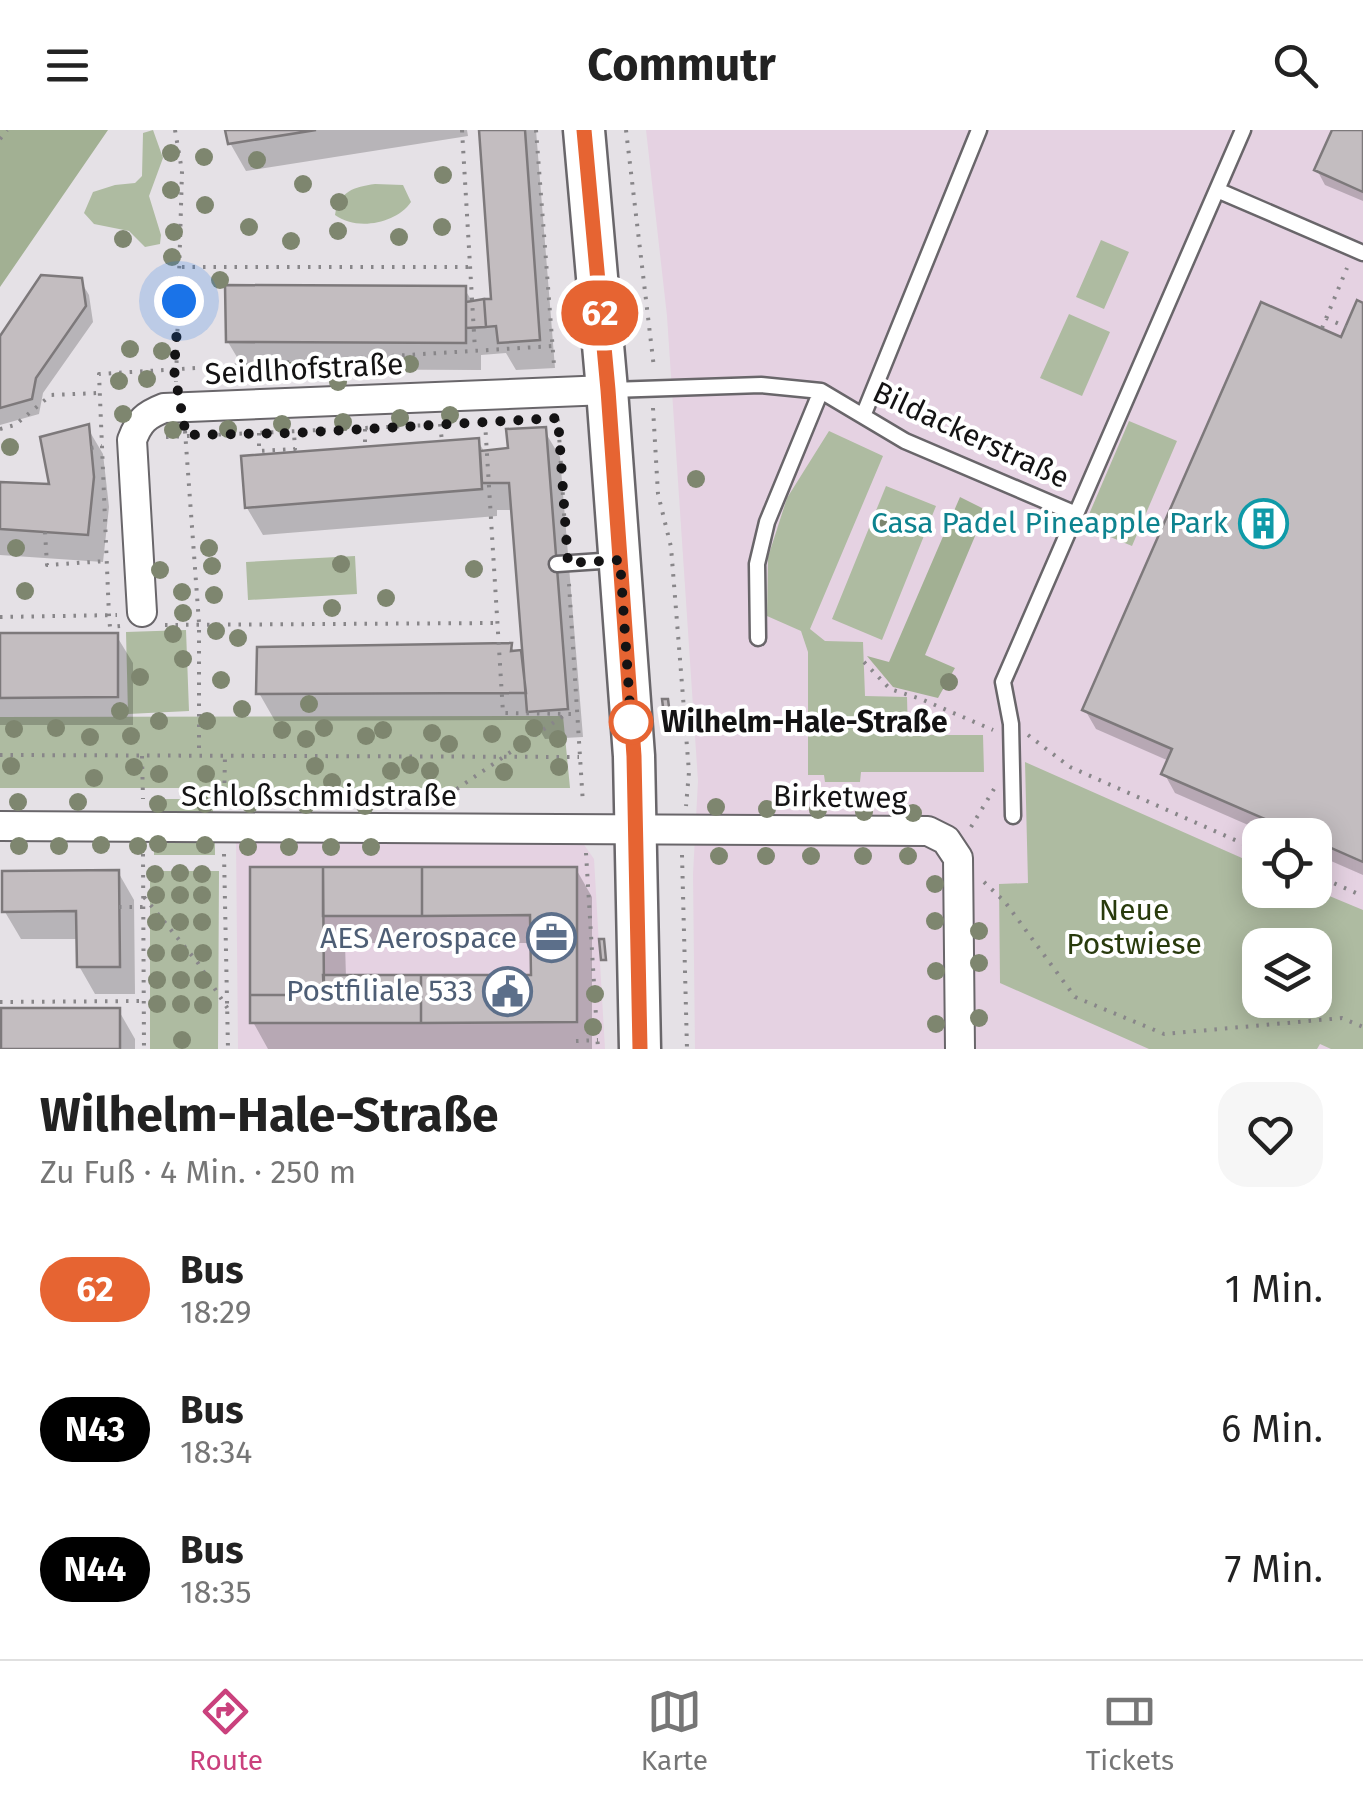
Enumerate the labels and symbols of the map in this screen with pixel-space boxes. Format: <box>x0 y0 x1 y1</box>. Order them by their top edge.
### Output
your location <box>154 276 204 326</box>
line badge: 62 <box>555 280 645 346</box>
street label: Seidlhofstraße <box>204 346 404 392</box>
street label: Bildackerstraße <box>867 374 1075 496</box>
building icon: Casa Padel Pineapple Park <box>1237 497 1289 549</box>
place label: Casa Padel Pineapple Park <box>871 505 1229 541</box>
marker: Wilhelm-Hale-Straße <box>610 701 652 743</box>
place label: Wilhelm-Hale-Straße <box>661 704 948 740</box>
street label: Schloßschmidstraße <box>181 778 457 814</box>
street label: Birketweg <box>773 778 908 816</box>
park label: Neue Postwiese <box>1066 892 1202 962</box>
office icon: AES Aerospace <box>526 912 578 964</box>
place label: AES Aerospace <box>320 920 517 956</box>
public building icon: Postfiliale 533 <box>482 965 534 1017</box>
place label: Postfiliale 533 <box>286 973 473 1009</box>

